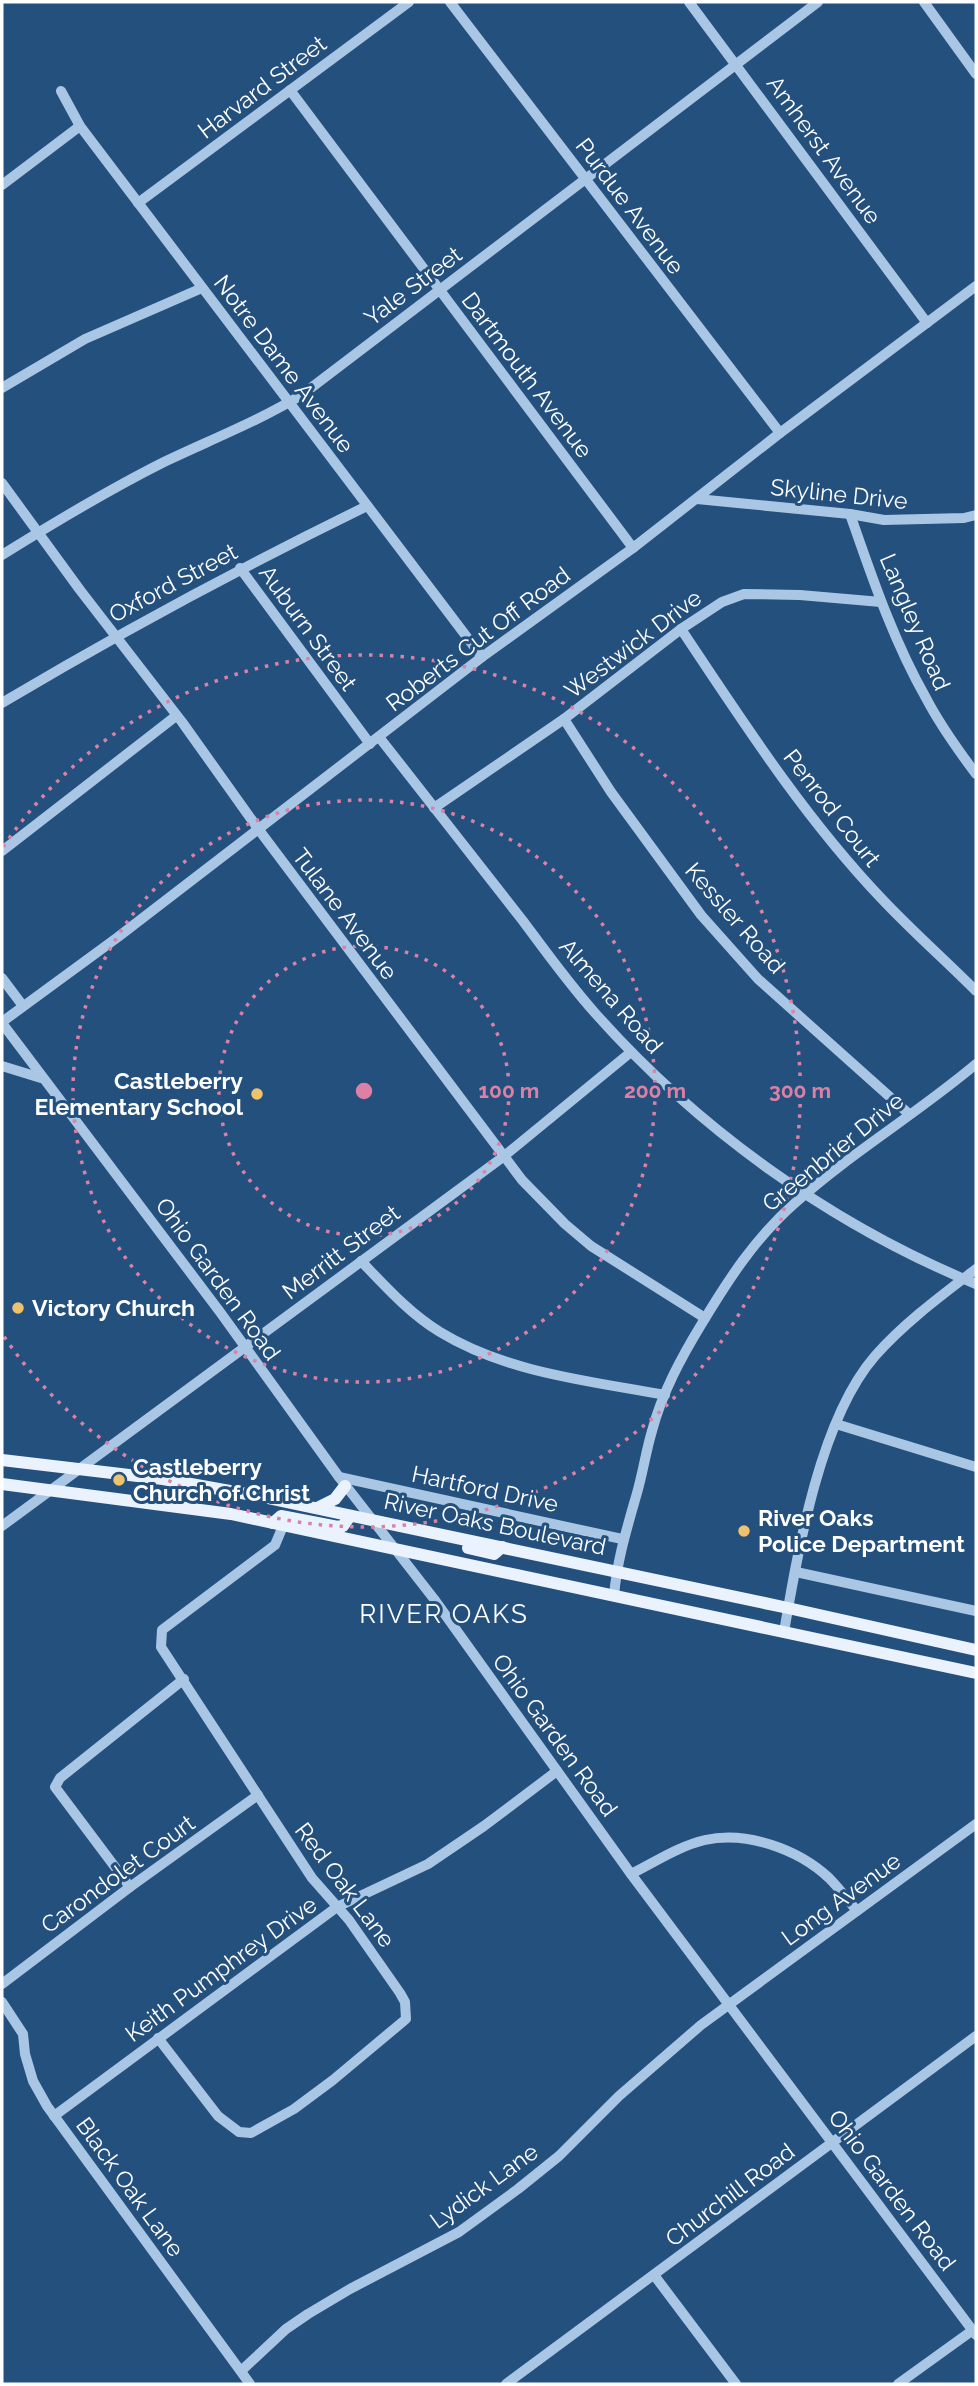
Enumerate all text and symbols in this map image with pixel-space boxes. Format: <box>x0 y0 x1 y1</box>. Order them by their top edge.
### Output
street label: Harvard Street <box>192 29 331 144</box>
street label: Amherst Avenue <box>762 70 887 229</box>
street label: Purdue Avenue <box>571 132 690 279</box>
street label: Yale Street <box>359 240 467 331</box>
street label: Notre Dame Avenue <box>209 270 360 458</box>
street label: Dartmouth Avenue <box>456 287 598 463</box>
street label: Skyline Drive <box>769 473 909 514</box>
street label: Oxford Street <box>104 537 242 628</box>
street label: Langley Road <box>875 549 956 694</box>
street label: Auburn Street <box>254 560 363 696</box>
street label: Roberts Cut Off Road <box>381 561 575 716</box>
street label: Westwick Drive <box>559 583 706 704</box>
street label: Penrod Court <box>778 744 887 872</box>
street label: Tulane Avenue <box>287 843 404 985</box>
street label: Kessler Road <box>680 857 791 979</box>
street label: Almena Road <box>554 933 669 1059</box>
place label: Castleberry Elementary School <box>34 1067 244 1120</box>
text: 100 m <box>479 1078 539 1103</box>
text: 200 m <box>624 1078 686 1103</box>
text: 300 m <box>769 1078 831 1103</box>
centre of rings <box>352 1079 376 1103</box>
marker: Castleberry Elementary School <box>249 1086 265 1102</box>
street label: Greenbrier Drive <box>757 1086 909 1217</box>
street label: Ohio Garden Road <box>150 1192 286 1365</box>
street label: Merritt Street <box>277 1199 405 1304</box>
place label: Victory Church <box>32 1294 195 1321</box>
marker: Victory Church <box>10 1300 26 1316</box>
place label: Castleberry Church of Christ <box>133 1453 310 1506</box>
street label: Hartford Drive <box>409 1460 561 1517</box>
marker: Castleberry Church of Christ <box>111 1472 127 1488</box>
street label: River Oaks Boulevard <box>382 1487 609 1560</box>
place label: River Oaks Police Department <box>758 1504 965 1557</box>
marker: River Oaks Police Department <box>736 1523 752 1539</box>
district label: RIVER OAKS <box>359 1599 529 1629</box>
street label: Ohio Garden Road <box>487 1648 623 1821</box>
street label: Carondolet Court <box>36 1809 200 1938</box>
street label: Red Oak Lane <box>290 1817 401 1952</box>
street label: Long Avenue <box>776 1846 905 1951</box>
street label: Keith Pumphrey Drive <box>120 1890 322 2047</box>
street label: Ohio Garden Road <box>823 2104 962 2275</box>
street label: Black Oak Lane <box>71 2112 190 2262</box>
street label: Churchill Road <box>660 2137 799 2252</box>
street label: Lydick Lane <box>425 2138 543 2234</box>

